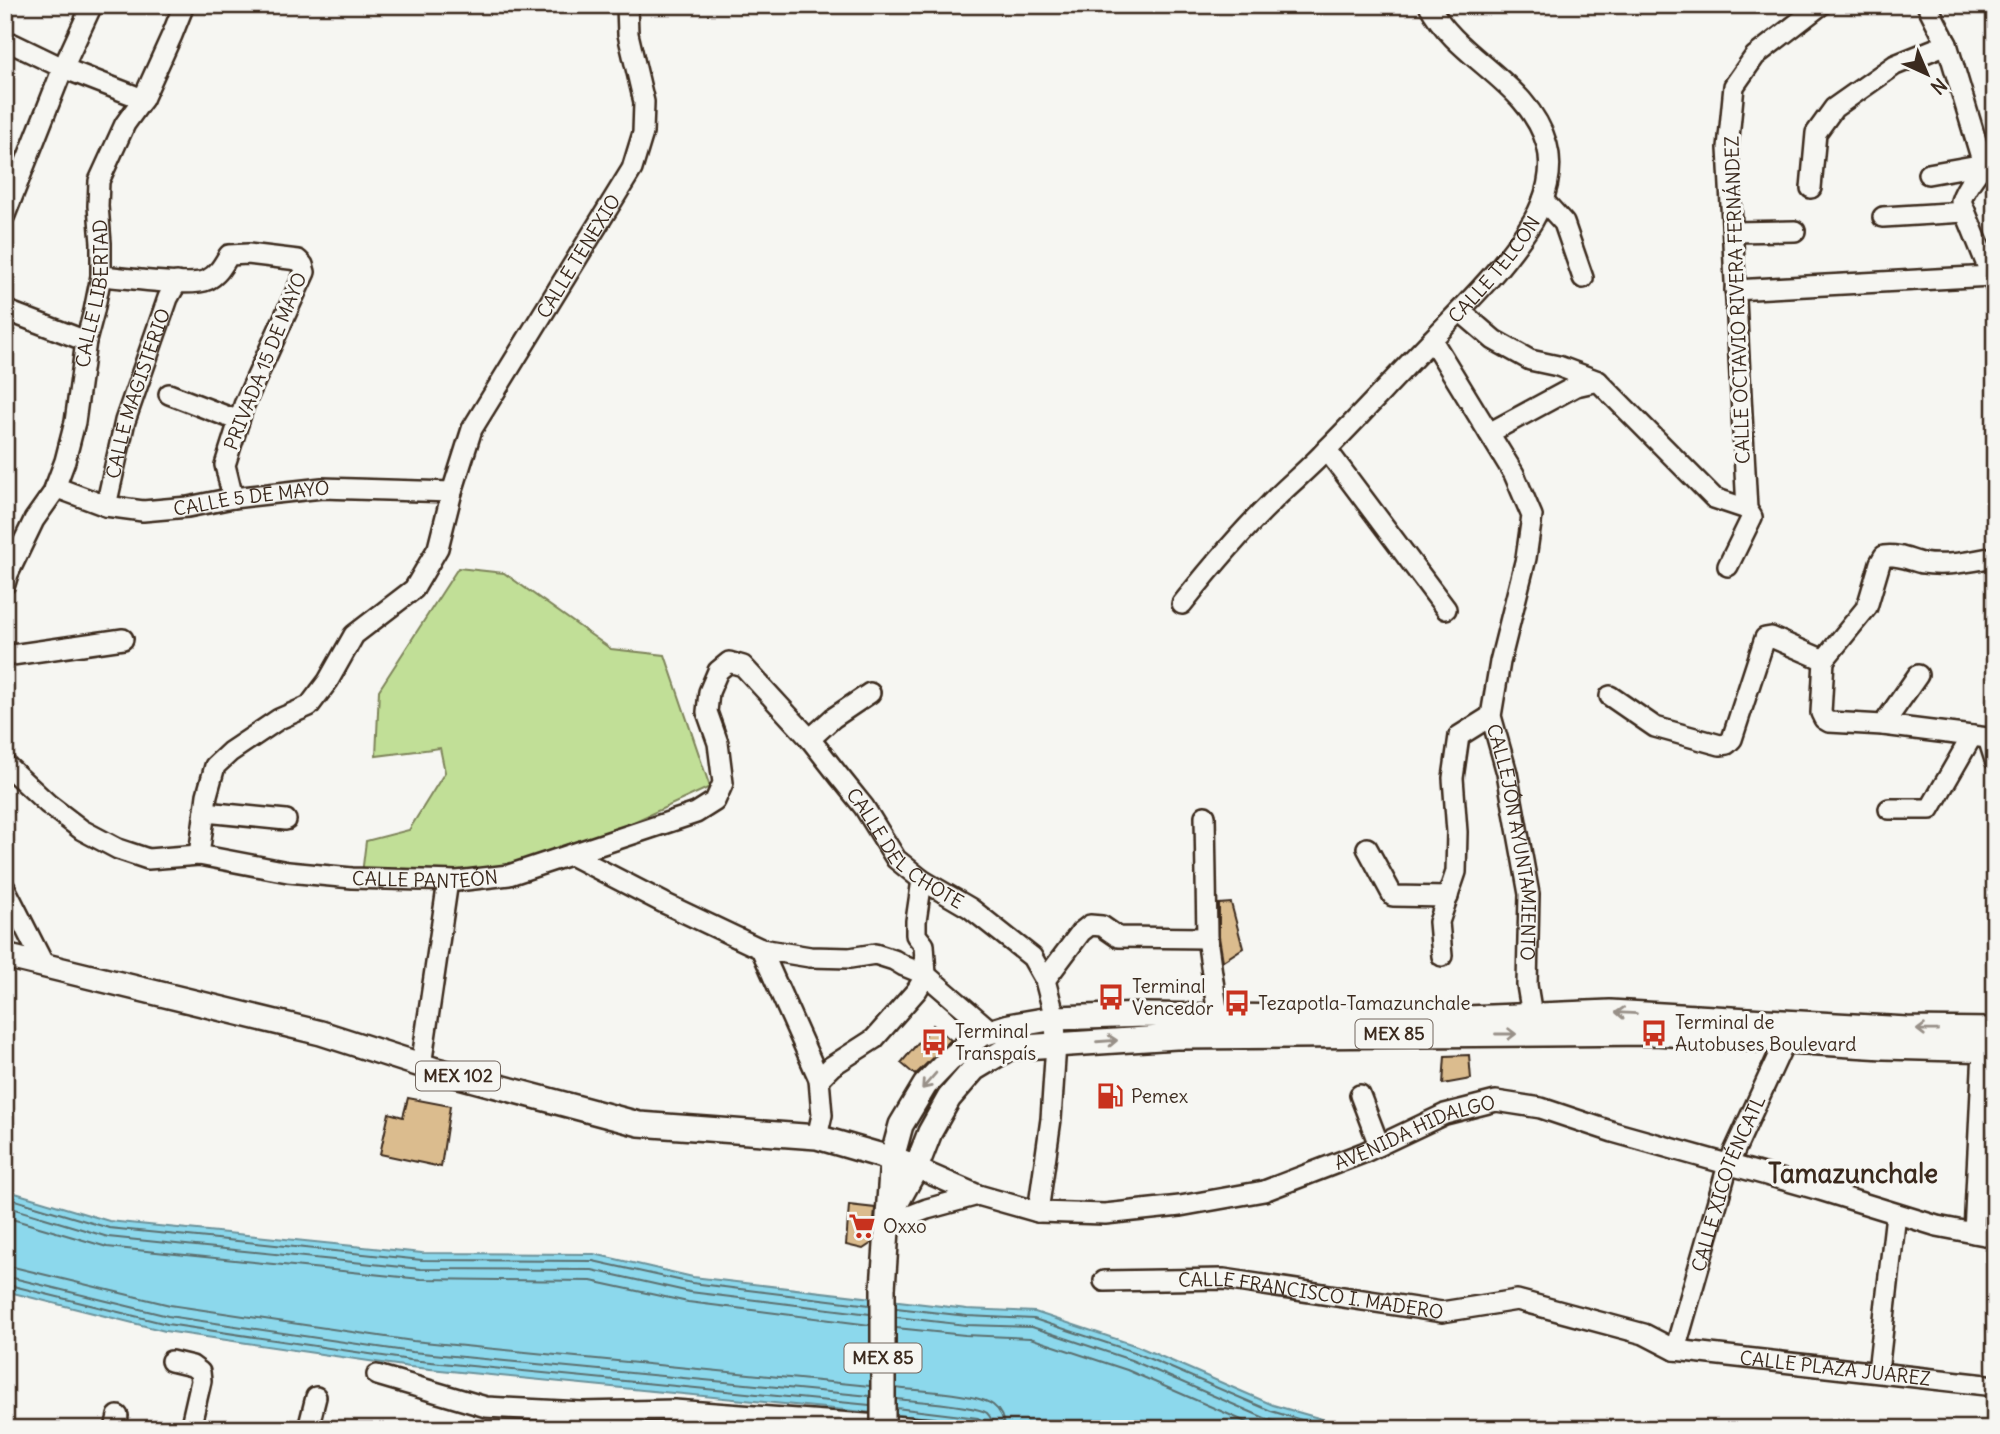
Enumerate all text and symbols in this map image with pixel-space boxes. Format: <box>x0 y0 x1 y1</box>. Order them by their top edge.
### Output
north arrow <box>1892 38 1962 108</box>
text: N <box>1926 73 1952 99</box>
street label: CALLE OCTAVIO RIVERA FERNÁNDEZ <box>1719 135 1755 464</box>
street label: CALLE TENEXIO <box>531 190 626 323</box>
street label: CALLE TELCON <box>1443 211 1545 328</box>
street label: CALLE LIBERTAD <box>71 218 113 369</box>
street label: PRIVADA 15 DE MAYO <box>218 269 312 453</box>
street label: CALLE MAGISTERIO <box>100 305 175 481</box>
street label: CALLE 5 DE MAYO <box>172 476 330 520</box>
street label: CALLEJÓN AYUNTAMIENTO <box>1482 721 1541 961</box>
street label: CALLE DEL CHOTE <box>841 783 968 914</box>
street label: CALLE PANTEÓN <box>352 864 499 893</box>
place label: Terminal Vencedor <box>1132 974 1214 1020</box>
bus stop icon: Terminal Vencedor <box>1096 982 1126 1012</box>
bus stop icon: Tezapotla-Tamazunchale <box>1222 988 1252 1018</box>
place label: Tezapotla-Tamazunchale <box>1258 991 1471 1015</box>
one-way arrow <box>1615 1006 1638 1019</box>
place label: Terminal de Autobuses Boulevard <box>1675 1010 1856 1056</box>
bus stop icon: Terminal de Autobuses Boulevard <box>1639 1018 1669 1048</box>
place label: Terminal Transpaís <box>955 1019 1036 1065</box>
road number: MEX 85 <box>1356 1020 1432 1049</box>
one-way arrow <box>1915 1023 1938 1036</box>
bus stop icon: Terminal Transpaís <box>919 1027 949 1057</box>
one-way arrow <box>1494 1027 1517 1040</box>
one-way arrow <box>1095 1035 1118 1048</box>
road number: MEX 102 <box>416 1062 500 1091</box>
one-way arrow <box>921 1072 937 1090</box>
fuel station icon: Pemex <box>1095 1081 1125 1111</box>
place label: Pemex <box>1131 1084 1189 1108</box>
street label: AVENIDA HIDALGO <box>1331 1090 1498 1175</box>
street label: CALLE XICOTÉNCATL <box>1686 1091 1770 1274</box>
district label: Tamazunchale <box>1768 1157 1938 1190</box>
supermarket icon: Oxxo <box>847 1211 877 1241</box>
place label: Oxxo <box>883 1214 927 1238</box>
street label: CALLE FRANCISCO I. MADERO <box>1178 1267 1445 1324</box>
road number: MEX 85 <box>844 1344 922 1372</box>
street label: CALLE PLAZA JUÁREZ <box>1739 1345 1932 1391</box>

